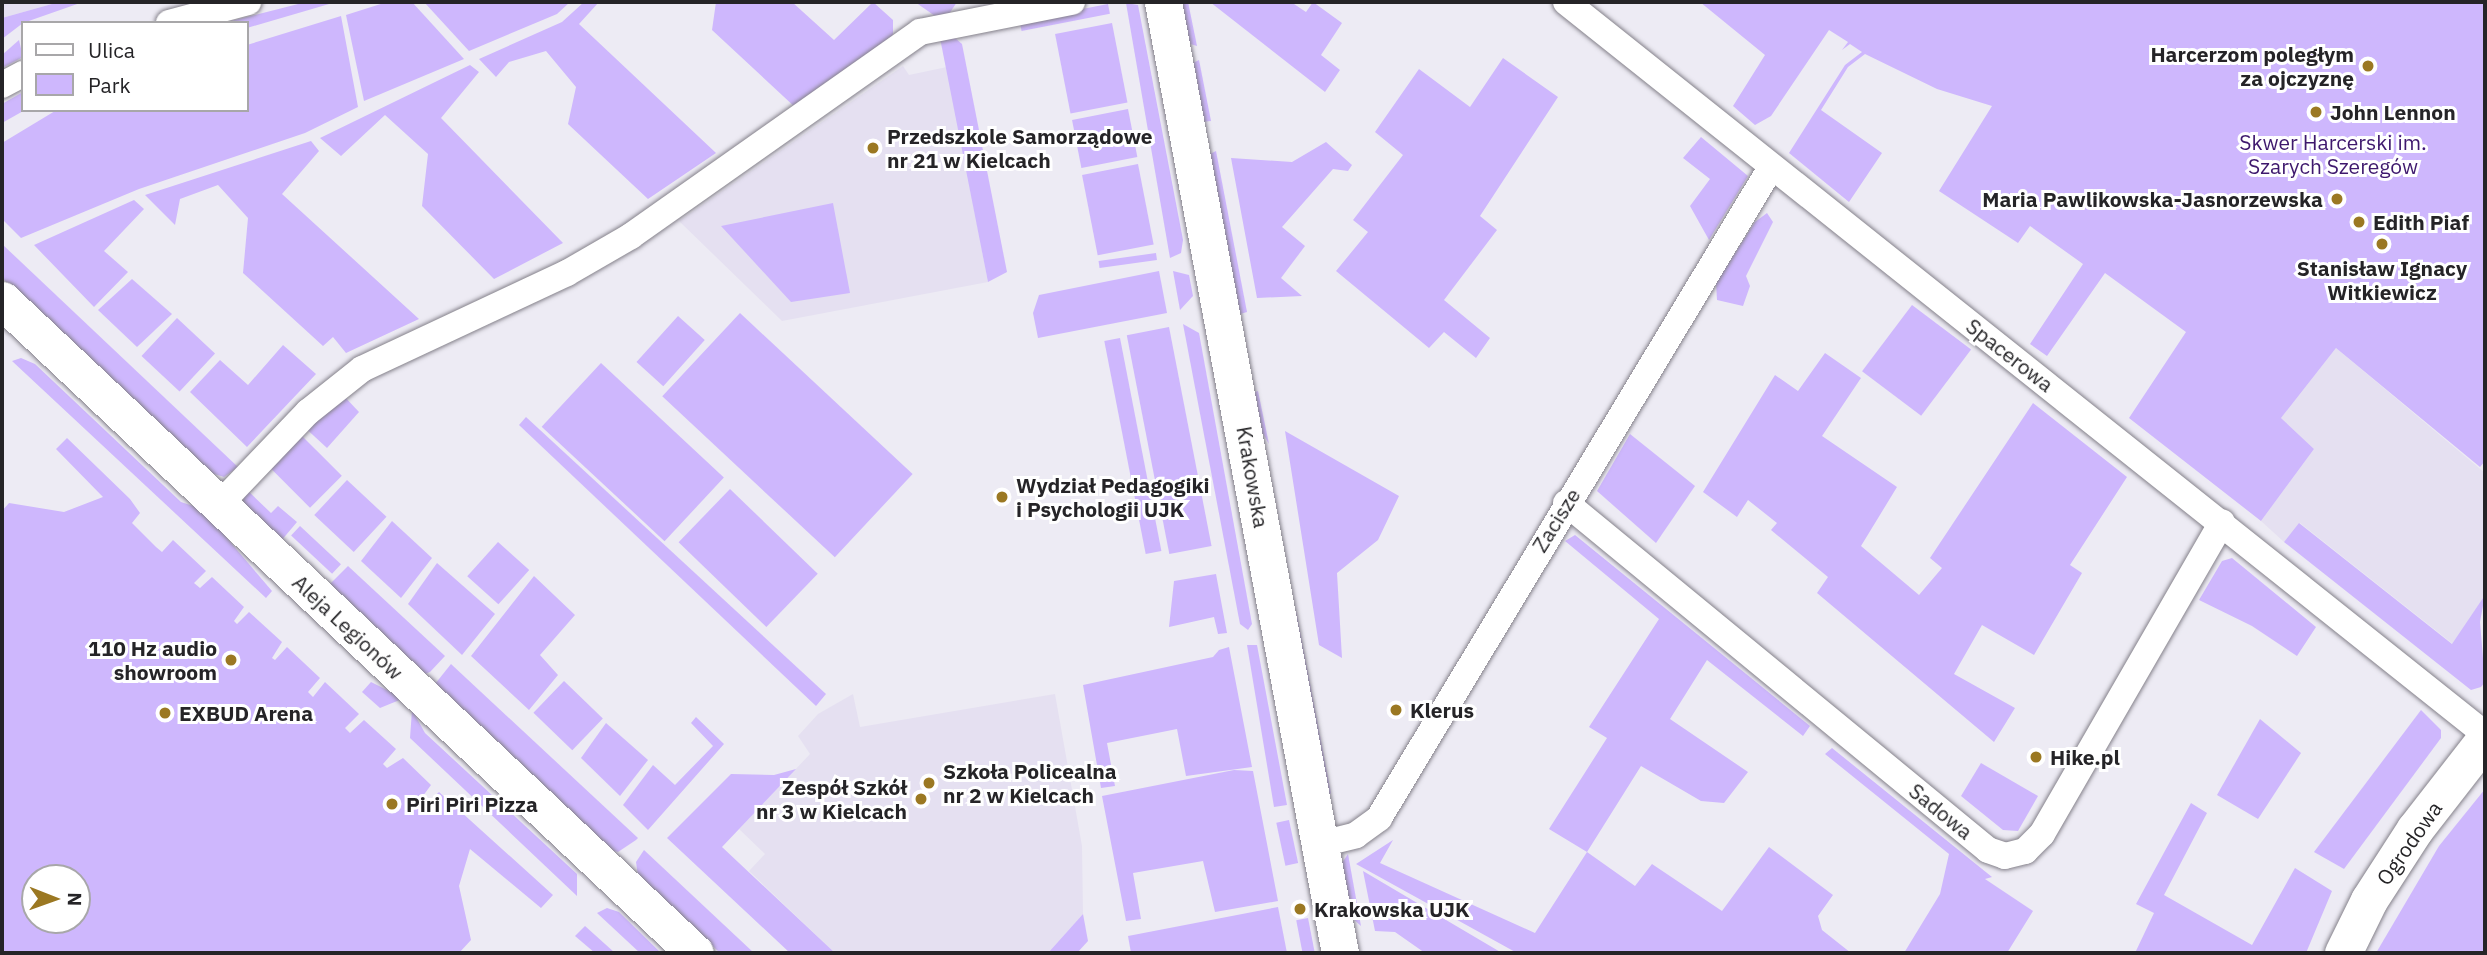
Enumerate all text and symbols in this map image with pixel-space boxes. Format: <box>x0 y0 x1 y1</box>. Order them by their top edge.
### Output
legend <box>21 21 248 112</box>
text: Ulica <box>88 36 135 64</box>
place label: Harcerzom poległym za ojczyznę <box>2150 41 2354 91</box>
marker: Harcerzom poległym za ojczyznę <box>2360 58 2376 74</box>
text: Park <box>88 71 131 99</box>
place label: John Lennon <box>2330 99 2456 125</box>
marker: John Lennon <box>2308 104 2324 120</box>
place label: Przedszkole Samorządowe nr 21 w Kielcach <box>887 123 1153 173</box>
park label: Skwer Harcerski im. Szarych Szeregów <box>2239 129 2427 179</box>
marker: Przedszkole Samorządowe nr 21 w Kielcach <box>865 140 881 156</box>
place label: Maria Pawlikowska-Jasnorzewska <box>1982 186 2323 212</box>
marker: Maria Pawlikowska-Jasnorzewska <box>2329 191 2345 207</box>
place label: Edith Piaf <box>2373 209 2469 235</box>
marker: Edith Piaf <box>2351 214 2367 230</box>
marker: Stanisław Ignacy Witkiewicz <box>2374 236 2390 252</box>
place label: Stanisław Ignacy Witkiewicz <box>2297 255 2467 305</box>
street label: Spacerowa <box>1961 313 2059 397</box>
street label: Krakowska <box>1232 424 1274 530</box>
place label: Wydział Pedagogiki i Psychologii UJK <box>1016 472 1210 522</box>
street label: Zacisze <box>1527 484 1585 556</box>
marker: Wydział Pedagogiki i Psychologii UJK <box>994 489 1010 505</box>
street label: Aleja Legionów <box>288 569 408 685</box>
place label: 110 Hz audio showroom <box>88 635 217 685</box>
marker: 110 Hz audio showroom <box>223 652 239 668</box>
place label: Klerus <box>1410 697 1474 723</box>
place label: EXBUD Arena <box>179 700 313 726</box>
marker: Klerus <box>1388 702 1404 718</box>
marker: EXBUD Arena <box>157 705 173 721</box>
place label: Hike.pl <box>2050 744 2120 770</box>
marker: Hike.pl <box>2028 749 2044 765</box>
place label: Szkoła Policealna nr 2 w Kielcach <box>943 758 1117 808</box>
place label: Zespół Szkół nr 3 w Kielcach <box>756 774 907 824</box>
marker: Szkoła Policealna nr 2 w Kielcach <box>921 775 937 791</box>
street label: Sadowa <box>1904 778 1978 844</box>
place label: Piri Piri Pizza <box>406 791 538 817</box>
marker: Zespół Szkół nr 3 w Kielcach <box>913 791 929 807</box>
marker: Piri Piri Pizza <box>384 796 400 812</box>
street label: Ogrodowa <box>2371 796 2447 890</box>
north arrow <box>21 864 91 934</box>
text: N <box>63 892 87 906</box>
place label: Krakowska UJK <box>1314 896 1470 922</box>
marker: Krakowska UJK <box>1292 901 1308 917</box>

